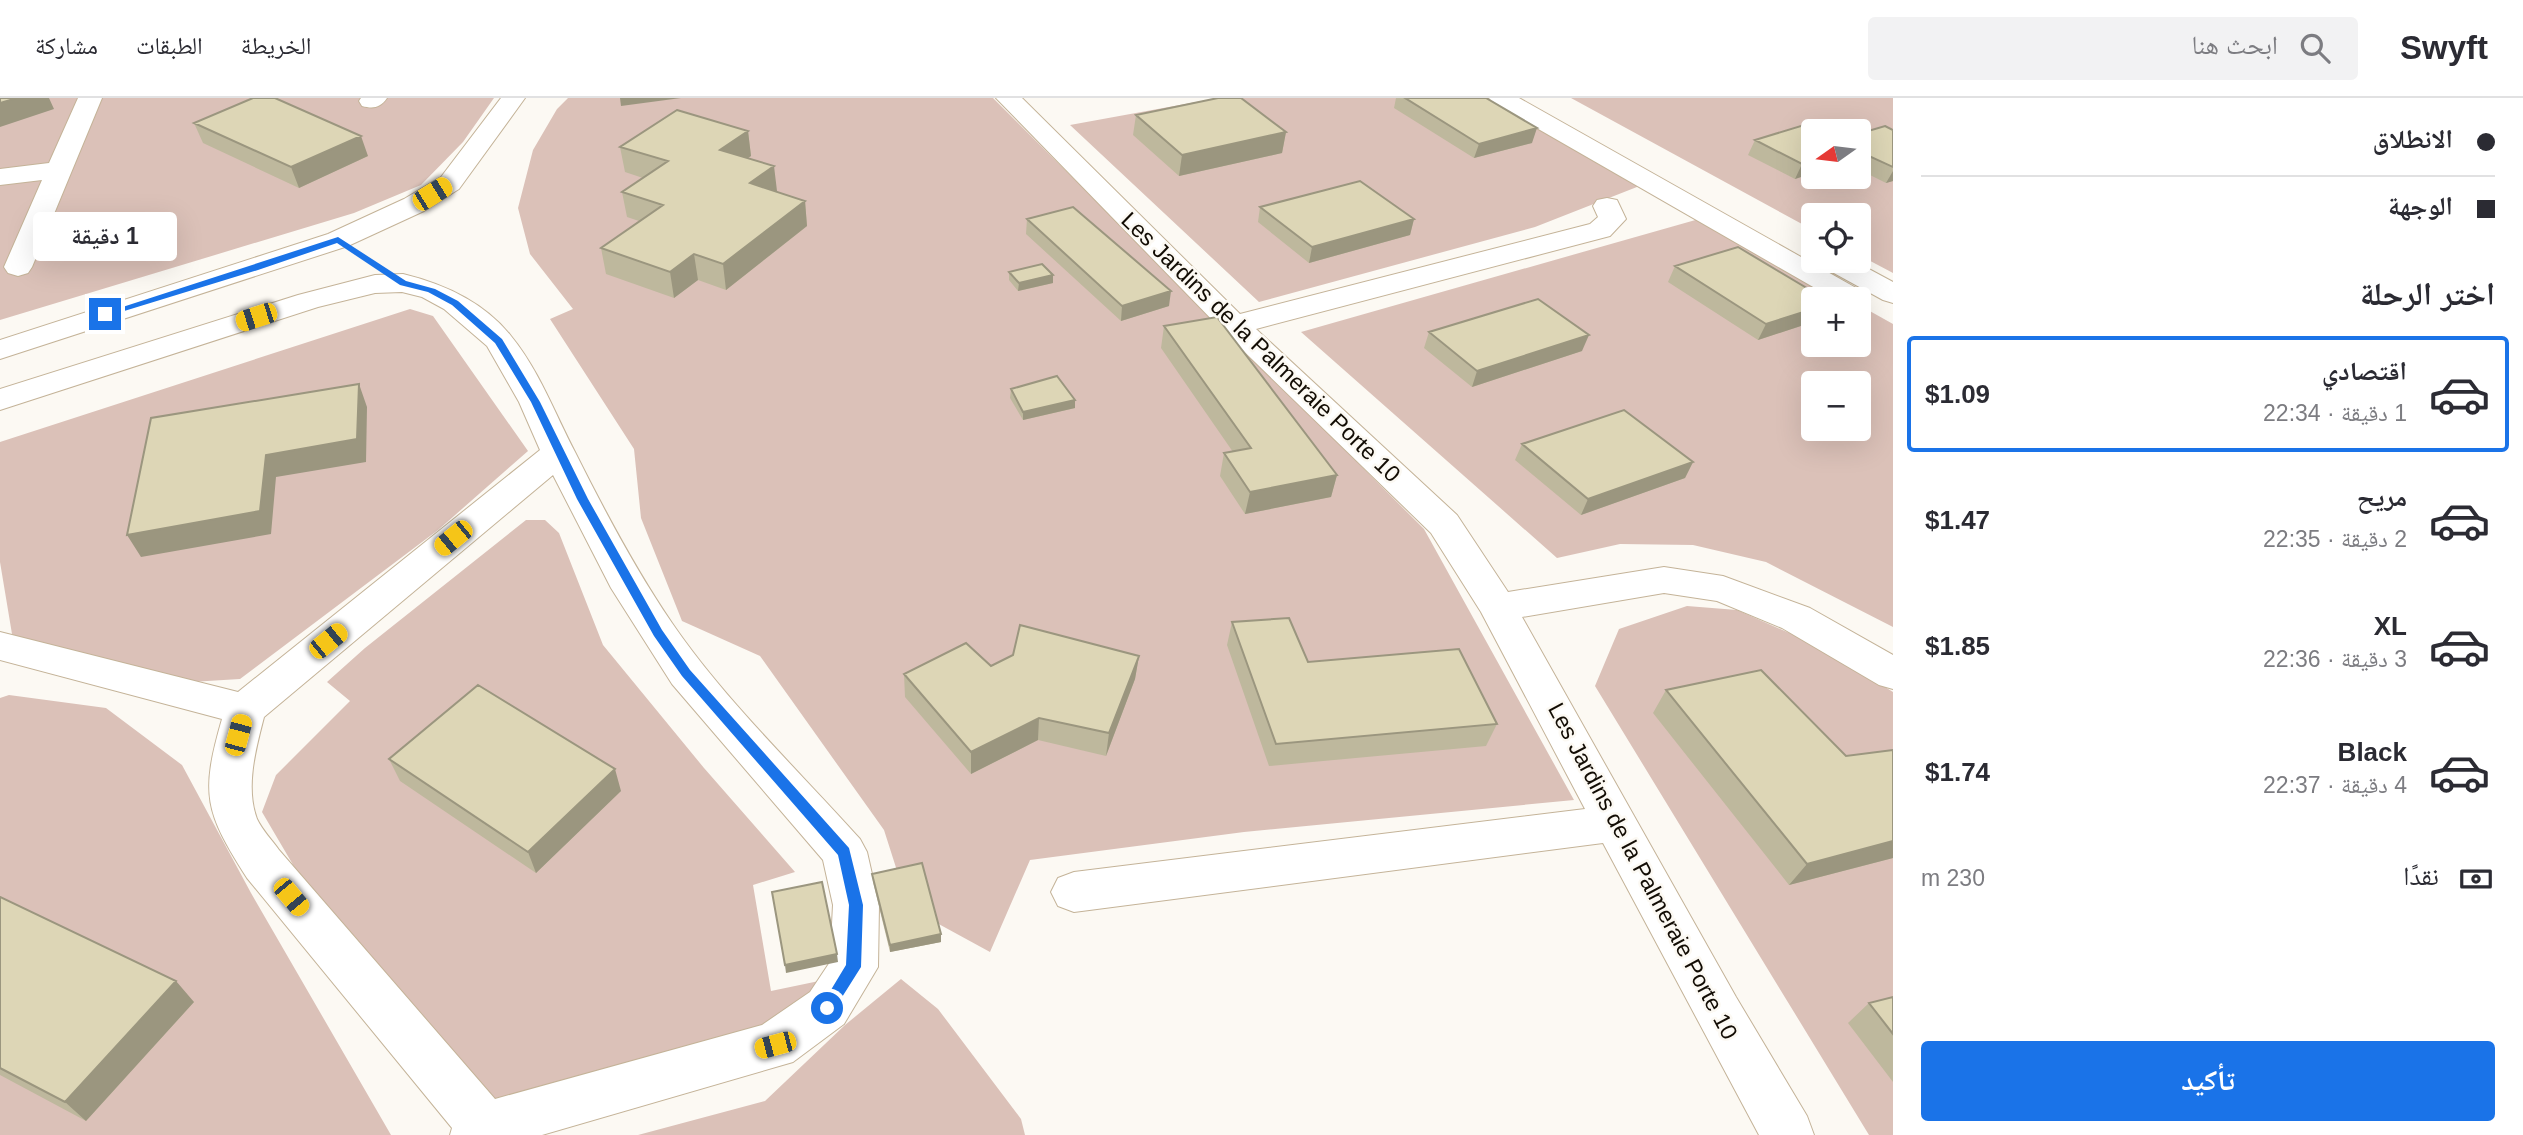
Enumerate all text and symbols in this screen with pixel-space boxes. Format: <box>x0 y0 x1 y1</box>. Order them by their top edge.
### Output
search box <box>1868 17 2358 80</box>
icon: search <box>2296 29 2334 67</box>
text: Swyft <box>2400 29 2488 66</box>
text: ابحث هنا <box>2191 30 2278 60</box>
text: مشاركة <box>35 32 98 59</box>
text: الطبقات <box>136 32 203 59</box>
text: الخريطة <box>241 32 311 59</box>
north arrow <box>1801 119 1871 189</box>
map controls <box>1801 119 1871 441</box>
text: الانطلاق <box>2373 124 2453 154</box>
car <box>409 174 456 214</box>
text: الوجهة <box>2388 191 2453 221</box>
button: locate <box>1801 203 1871 273</box>
street label: Les Jardins de la Palmeraie Porte 10 <box>1116 207 1406 487</box>
callout: 1 دقيقة <box>33 212 177 262</box>
text: 1 دقيقة <box>71 223 139 249</box>
text: اختر الرحلة <box>2360 276 2495 312</box>
button: + <box>1801 287 1871 357</box>
route end <box>89 298 121 330</box>
car <box>233 301 280 333</box>
text: اقتصادي <box>2322 356 2407 386</box>
icon: car <box>2428 363 2491 426</box>
button: − <box>1801 371 1871 441</box>
text: $1.09 <box>1925 379 1990 409</box>
text: 1 دقيقة · 22:34 <box>2263 400 2407 426</box>
text: مريح <box>2357 482 2407 512</box>
icon: car <box>2428 489 2491 552</box>
text: $1.47 <box>1925 505 1990 535</box>
car <box>431 517 476 559</box>
text: 2 دقيقة · 22:35 <box>2263 526 2407 552</box>
text: XL <box>2374 611 2407 641</box>
icon: car <box>2428 615 2491 678</box>
car <box>306 620 351 662</box>
text: $1.85 <box>1925 631 1990 661</box>
text: 3 دقيقة · 22:36 <box>2263 646 2407 672</box>
street label: Les Jardins de la Palmeraie Porte 10 <box>1543 698 1743 1044</box>
car <box>223 712 254 758</box>
text: Black <box>2338 737 2407 767</box>
icon: car <box>2428 741 2491 804</box>
text: $1.74 <box>1925 757 1990 787</box>
text: 4 دقيقة · 22:37 <box>2263 772 2407 798</box>
icon: cash <box>2457 860 2495 898</box>
text: نقدًا <box>2403 861 2439 891</box>
text: 230 m <box>1921 865 1985 891</box>
car <box>270 874 313 920</box>
route start <box>811 992 843 1024</box>
car <box>752 1029 799 1061</box>
button: تأكيد <box>1921 1041 2495 1121</box>

